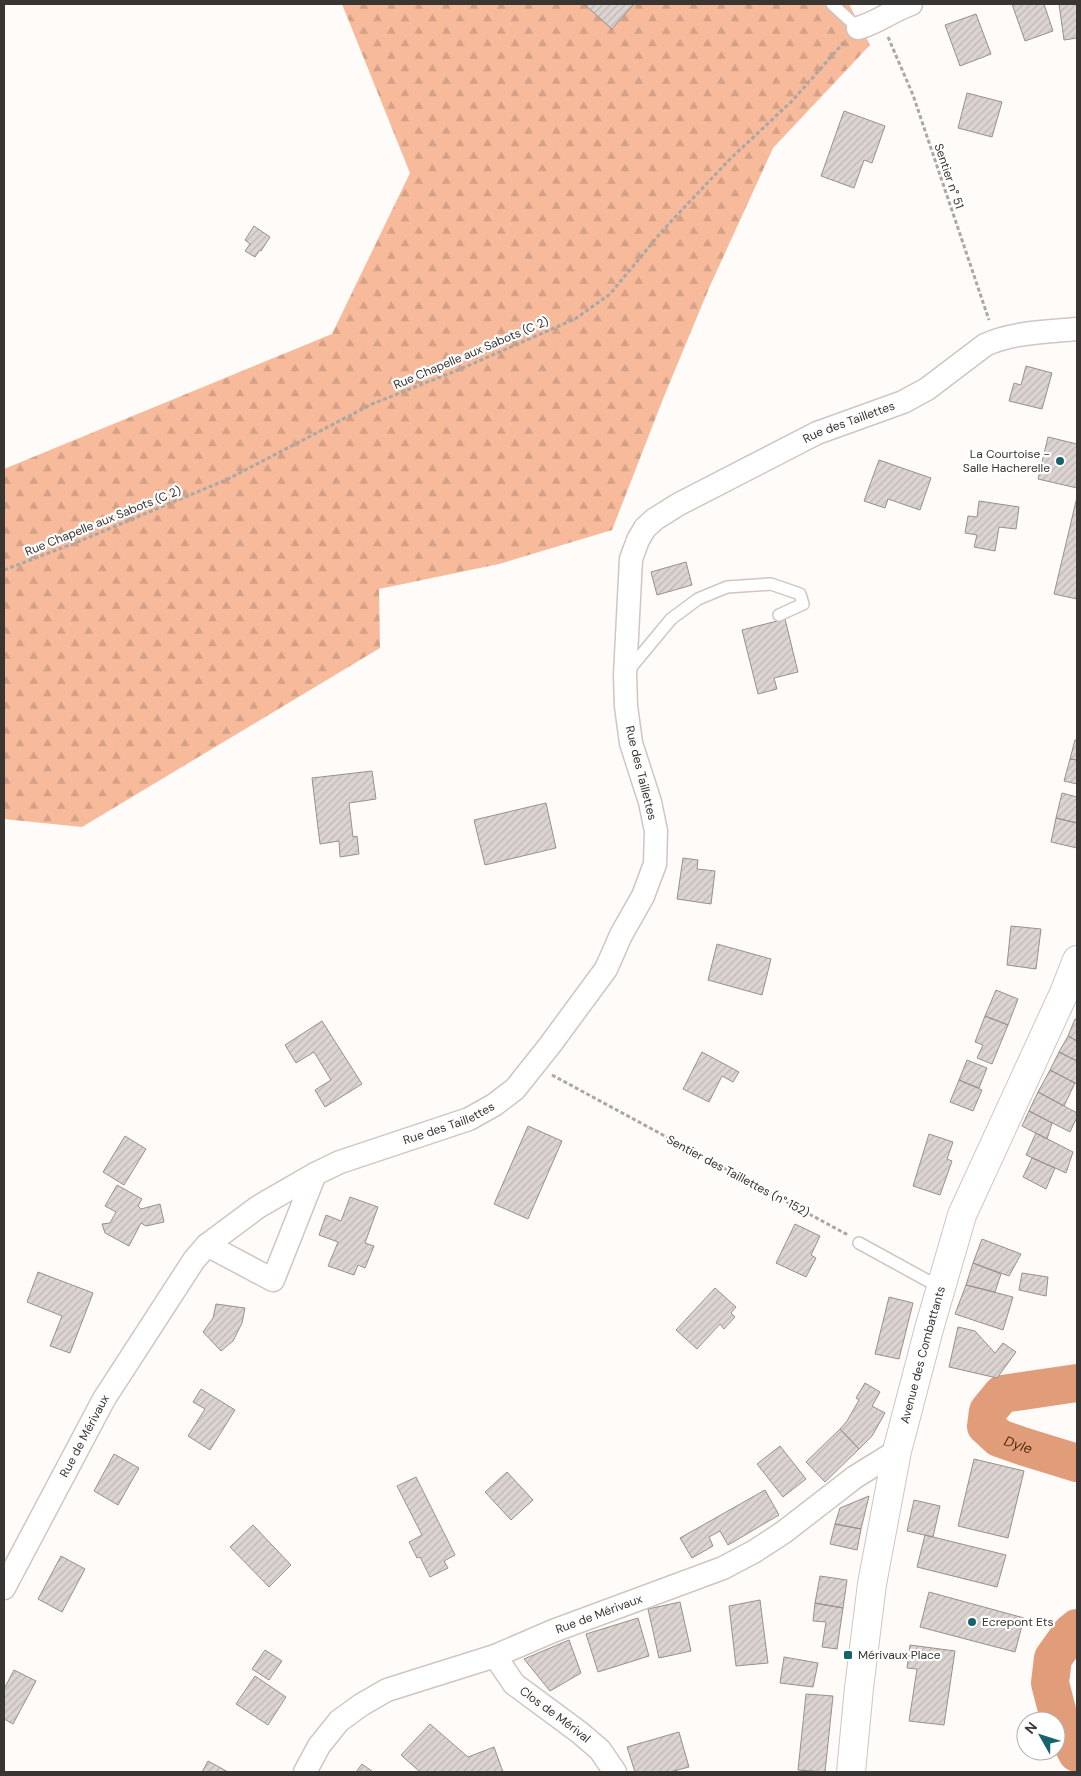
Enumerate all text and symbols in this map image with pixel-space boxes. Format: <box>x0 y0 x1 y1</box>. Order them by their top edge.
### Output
street label: Sentier n° 51 <box>930 141 968 211</box>
street label: Rue Chapelle aux Sabots (C 2) <box>391 313 551 393</box>
street label: Rue des Taillettes <box>800 398 897 447</box>
place label: La Courtoise - Salle Hacherelle <box>963 446 1050 476</box>
marker: La Courtoise - Salle Hacherelle <box>1054 455 1066 467</box>
street label: Rue Chapelle aux Sabots (C 2) <box>23 482 183 560</box>
street label: Rue des Taillettes <box>622 724 660 822</box>
street label: Rue des Taillettes <box>401 1098 497 1148</box>
street label: Sentier des Taillettes (n° 152) <box>664 1131 812 1221</box>
street label: Avenue des Combattants <box>897 1284 949 1425</box>
street label: Rue de Mérivaux <box>56 1391 113 1480</box>
water label: Dyle <box>1002 1431 1035 1458</box>
street label: Rue de Mérivaux <box>553 1591 644 1637</box>
place label: Ecrepont Ets <box>982 1614 1054 1630</box>
marker: Ecrepont Ets <box>966 1616 978 1628</box>
place label: Mérivaux Place <box>858 1647 941 1663</box>
marker: Mérivaux Place <box>842 1649 854 1661</box>
street label: Clos de Mérival <box>516 1683 594 1746</box>
north arrow <box>1016 1711 1066 1761</box>
text: N <box>1021 1718 1041 1737</box>

